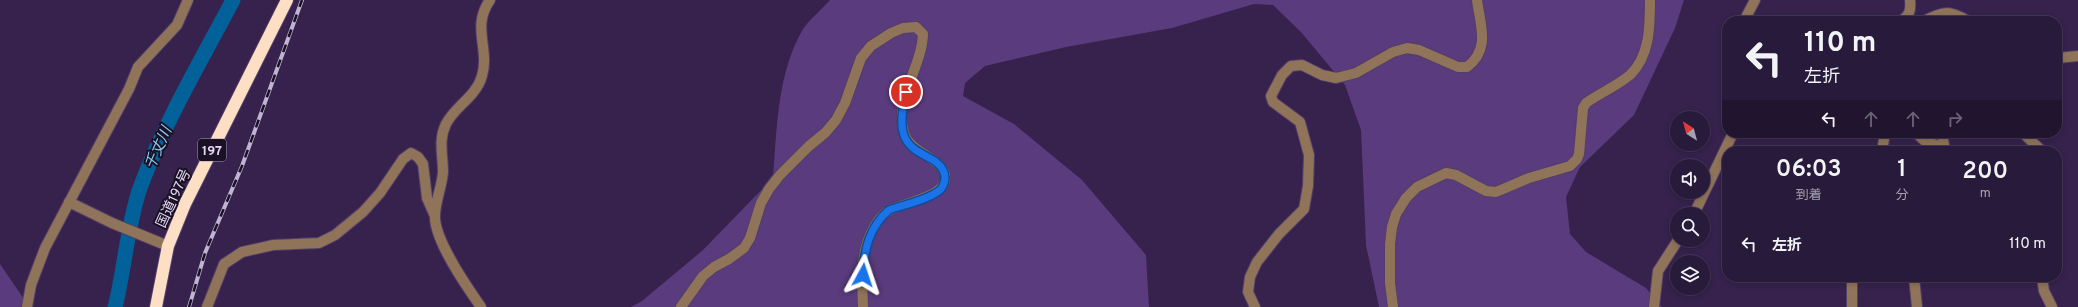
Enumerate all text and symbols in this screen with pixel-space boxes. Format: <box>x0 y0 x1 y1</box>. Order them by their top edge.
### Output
text: 110 m <box>1804 26 1876 62</box>
icon: left <box>1738 32 1790 84</box>
text: 左折 <box>1804 66 1840 89</box>
pin <box>889 75 923 109</box>
icon: arrive <box>895 81 917 103</box>
icon: left <box>1818 108 1840 130</box>
icon: ahead <box>1860 108 1882 130</box>
icon: ahead <box>1902 108 1924 130</box>
icon: right <box>1944 108 1966 130</box>
north arrow <box>1670 111 1710 151</box>
map controls <box>1670 111 1710 295</box>
water label: 千丈川 <box>142 122 178 173</box>
road number: 197 <box>198 139 226 161</box>
text: 06:03 <box>1776 155 1842 185</box>
text: 1 <box>1897 155 1907 185</box>
text: 200 <box>1962 157 2008 187</box>
button: sound <box>1670 159 1710 199</box>
street label: 国道197号 <box>153 167 195 231</box>
text: m <box>1980 186 1991 202</box>
text: 到着 <box>1796 188 1822 204</box>
text: 分 <box>1896 188 1909 204</box>
button: search <box>1670 207 1710 247</box>
icon: left <box>1738 233 1760 255</box>
text: 110 m <box>2009 235 2046 254</box>
text: 左折 <box>1772 237 1802 256</box>
position arrow <box>842 254 884 296</box>
button: layers <box>1670 255 1710 295</box>

